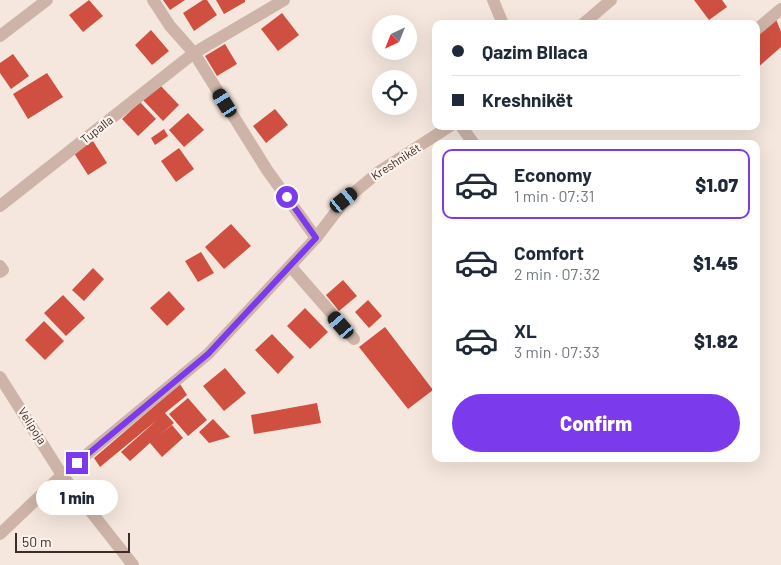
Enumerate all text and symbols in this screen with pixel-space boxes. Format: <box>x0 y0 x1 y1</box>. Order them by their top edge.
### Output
north arrow <box>372 15 418 60</box>
map controls <box>372 15 417 115</box>
text: Qazim Bllaca <box>482 40 588 63</box>
button: locate <box>372 70 417 115</box>
car <box>210 86 239 120</box>
text: Kreshnikët <box>482 88 573 111</box>
street label: Tupalla <box>77 112 115 146</box>
street label: Kreshnikët <box>368 140 423 182</box>
icon: car <box>454 162 499 207</box>
text: Economy <box>514 163 592 186</box>
text: $1.07 <box>695 173 738 196</box>
car <box>327 185 360 215</box>
route start <box>276 186 298 208</box>
text: 1 min · 07:31 <box>514 186 594 205</box>
icon: car <box>454 240 499 285</box>
text: Comfort <box>514 241 584 264</box>
text: $1.45 <box>693 251 738 274</box>
text: 2 min · 07:32 <box>514 264 600 283</box>
car <box>325 309 356 341</box>
icon: car <box>454 318 499 363</box>
text: XL <box>514 319 537 342</box>
text: $1.82 <box>694 329 738 352</box>
text: 3 min · 07:33 <box>514 342 600 361</box>
button: Confirm <box>452 394 740 452</box>
street label: Velipoja <box>16 405 50 446</box>
route end <box>66 452 88 474</box>
callout: 1 min <box>36 480 118 516</box>
text: 1 min <box>59 488 95 507</box>
scale bar <box>15 530 130 553</box>
text: 50 m <box>22 533 51 550</box>

